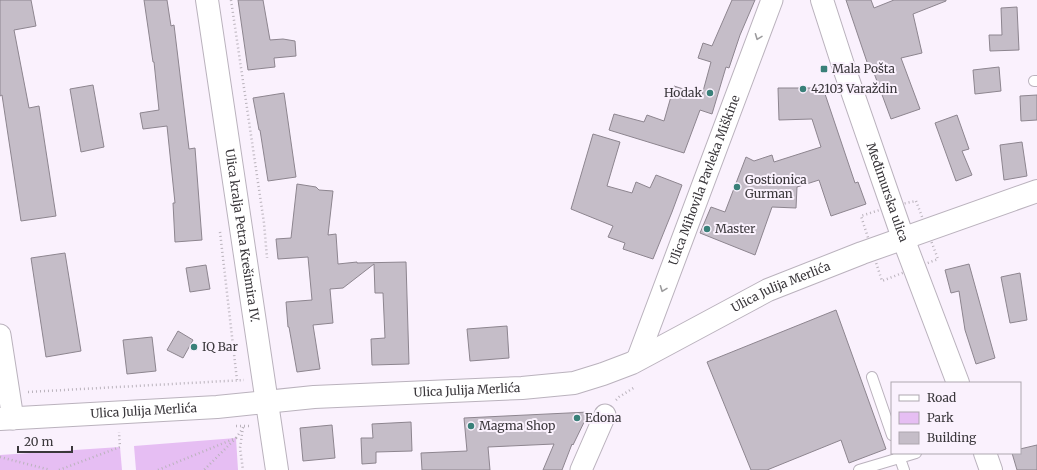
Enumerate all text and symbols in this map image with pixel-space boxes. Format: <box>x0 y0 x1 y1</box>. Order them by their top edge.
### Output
one-way arrow <box>755 33 763 40</box>
place label: Mala Pošta <box>832 61 896 76</box>
marker: Mala Pošta <box>819 64 829 74</box>
place label: 42103 Varaždin <box>811 81 897 96</box>
marker: 42103 Varaždin <box>798 84 808 94</box>
place label: Hodak <box>664 85 702 100</box>
marker: Hodak <box>705 88 715 98</box>
street label: Ulica Mihovila Pavleka Miškine <box>665 93 743 267</box>
street label: Međimurska ulica <box>863 141 912 244</box>
street label: Ulica kralja Petra Krešimira IV. <box>222 148 263 323</box>
place label: Gostionica Gurman <box>745 172 807 201</box>
marker: Gostionica Gurman <box>732 182 742 192</box>
place label: Master <box>715 221 756 236</box>
marker: Master <box>702 224 712 234</box>
street label: Ulica Julija Merlića <box>729 258 833 315</box>
one-way arrow <box>660 286 668 293</box>
place label: IQ Bar <box>202 339 238 354</box>
marker: IQ Bar <box>189 342 199 352</box>
street label: Ulica Julija Merlića <box>413 380 521 400</box>
legend <box>891 382 1021 454</box>
text: Road <box>927 390 956 405</box>
street label: Ulica Julija Merlića <box>90 400 198 421</box>
place label: Edona <box>585 410 622 425</box>
text: Park <box>927 410 954 425</box>
marker: Edona <box>572 413 582 423</box>
place label: Magma Shop <box>479 418 555 433</box>
marker: Magma Shop <box>466 421 476 431</box>
scale bar <box>18 428 72 454</box>
text: Building <box>927 430 977 445</box>
text: 20 m <box>24 434 53 449</box>

